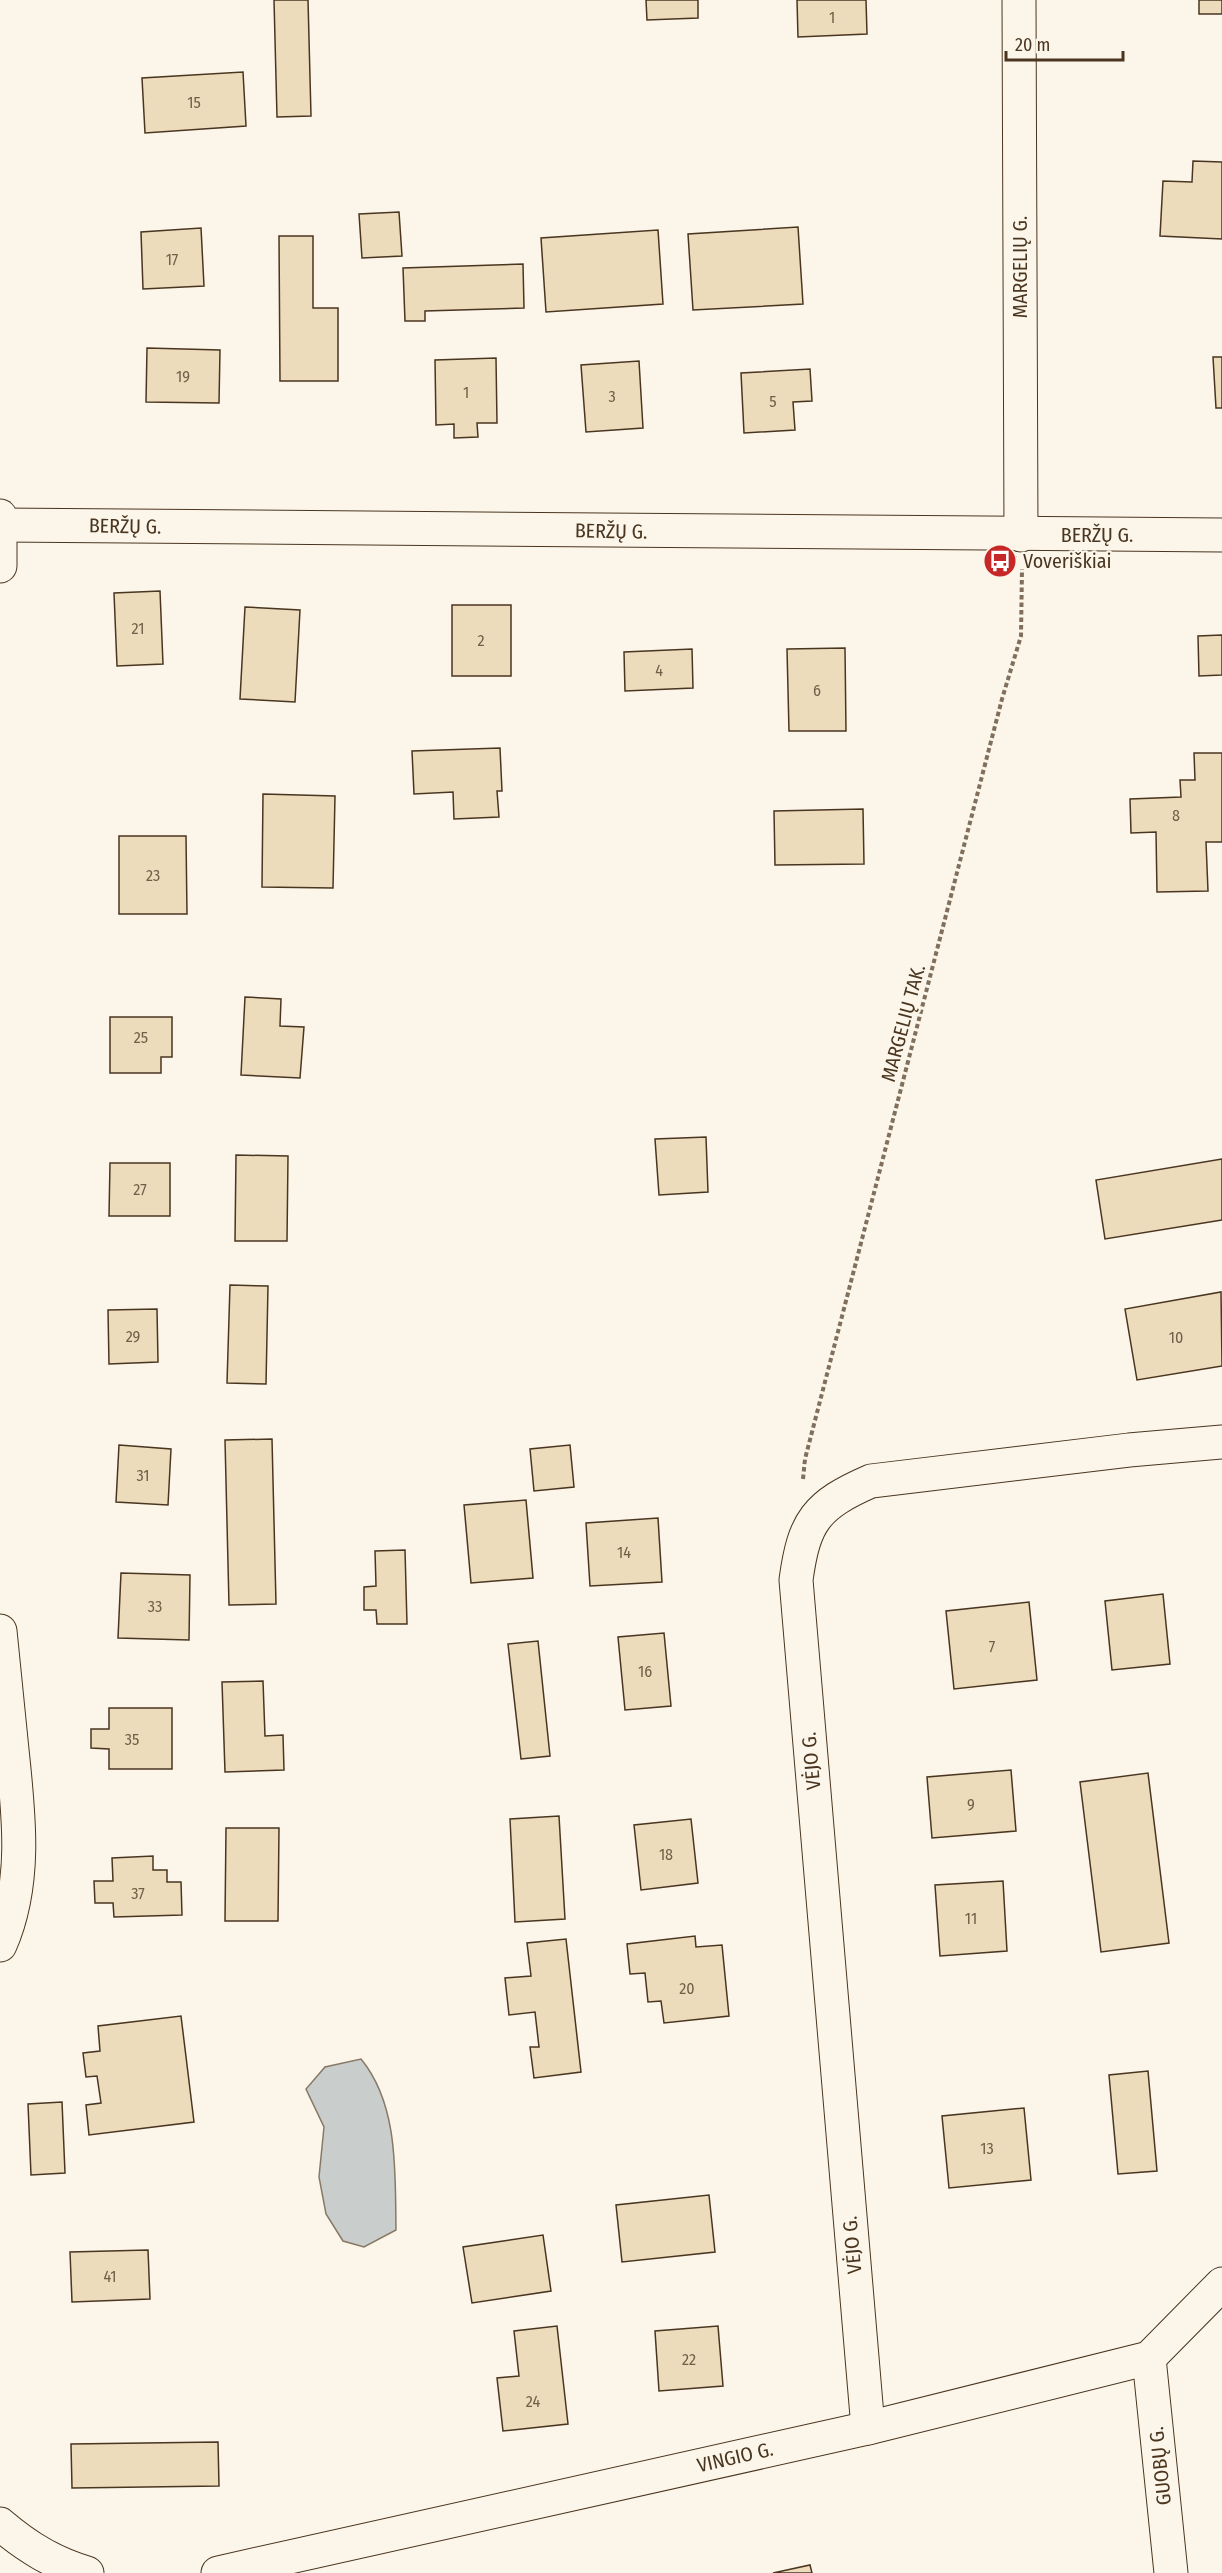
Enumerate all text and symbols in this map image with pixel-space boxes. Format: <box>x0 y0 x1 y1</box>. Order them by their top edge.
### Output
house number: 1 <box>829 8 835 27</box>
scale bar <box>1006 24 1123 62</box>
text: 20 m <box>1015 34 1050 56</box>
house number: 15 <box>187 93 201 112</box>
street label: MARGELIŲ G. <box>1008 216 1032 318</box>
house number: 17 <box>166 250 179 269</box>
house number: 19 <box>176 367 190 386</box>
house number: 1 <box>463 383 469 402</box>
house number: 3 <box>608 387 616 406</box>
house number: 5 <box>769 392 777 411</box>
street label: BERŽŲ G. <box>89 513 161 539</box>
street label: BERŽŲ G. <box>575 518 647 544</box>
street label: BERŽŲ G. <box>1061 523 1133 547</box>
bus stop icon: Voveriškiai <box>982 543 1018 579</box>
place label: Voveriškiai <box>1023 549 1112 573</box>
house number: 21 <box>132 619 144 638</box>
house number: 2 <box>477 631 485 650</box>
house number: 4 <box>655 661 663 680</box>
house number: 6 <box>813 681 821 700</box>
house number: 8 <box>1172 806 1180 825</box>
house number: 23 <box>146 866 160 885</box>
street label: MARGELIŲ TAK. <box>876 962 930 1084</box>
house number: 25 <box>134 1028 148 1047</box>
house number: 27 <box>133 1180 147 1199</box>
house number: 29 <box>126 1327 141 1346</box>
house number: 10 <box>1169 1328 1183 1347</box>
house number: 31 <box>136 1466 150 1485</box>
house number: 14 <box>617 1543 631 1562</box>
house number: 33 <box>148 1597 162 1616</box>
house number: 7 <box>989 1637 996 1656</box>
house number: 16 <box>638 1662 652 1681</box>
house number: 35 <box>125 1730 139 1749</box>
street label: VĖJO G. <box>797 1731 825 1791</box>
house number: 9 <box>967 1795 975 1814</box>
house number: 18 <box>659 1845 673 1864</box>
house number: 37 <box>131 1884 145 1903</box>
house number: 11 <box>965 1909 977 1928</box>
house number: 20 <box>679 1979 695 1998</box>
house number: 13 <box>980 2139 994 2158</box>
street label: VĖJO G. <box>838 2215 866 2275</box>
house number: 41 <box>103 2267 117 2286</box>
house number: 22 <box>682 2350 696 2369</box>
house number: 24 <box>526 2392 540 2411</box>
street label: GUOBŲ G. <box>1144 2426 1176 2506</box>
street label: VINGIO G. <box>695 2437 775 2477</box>

